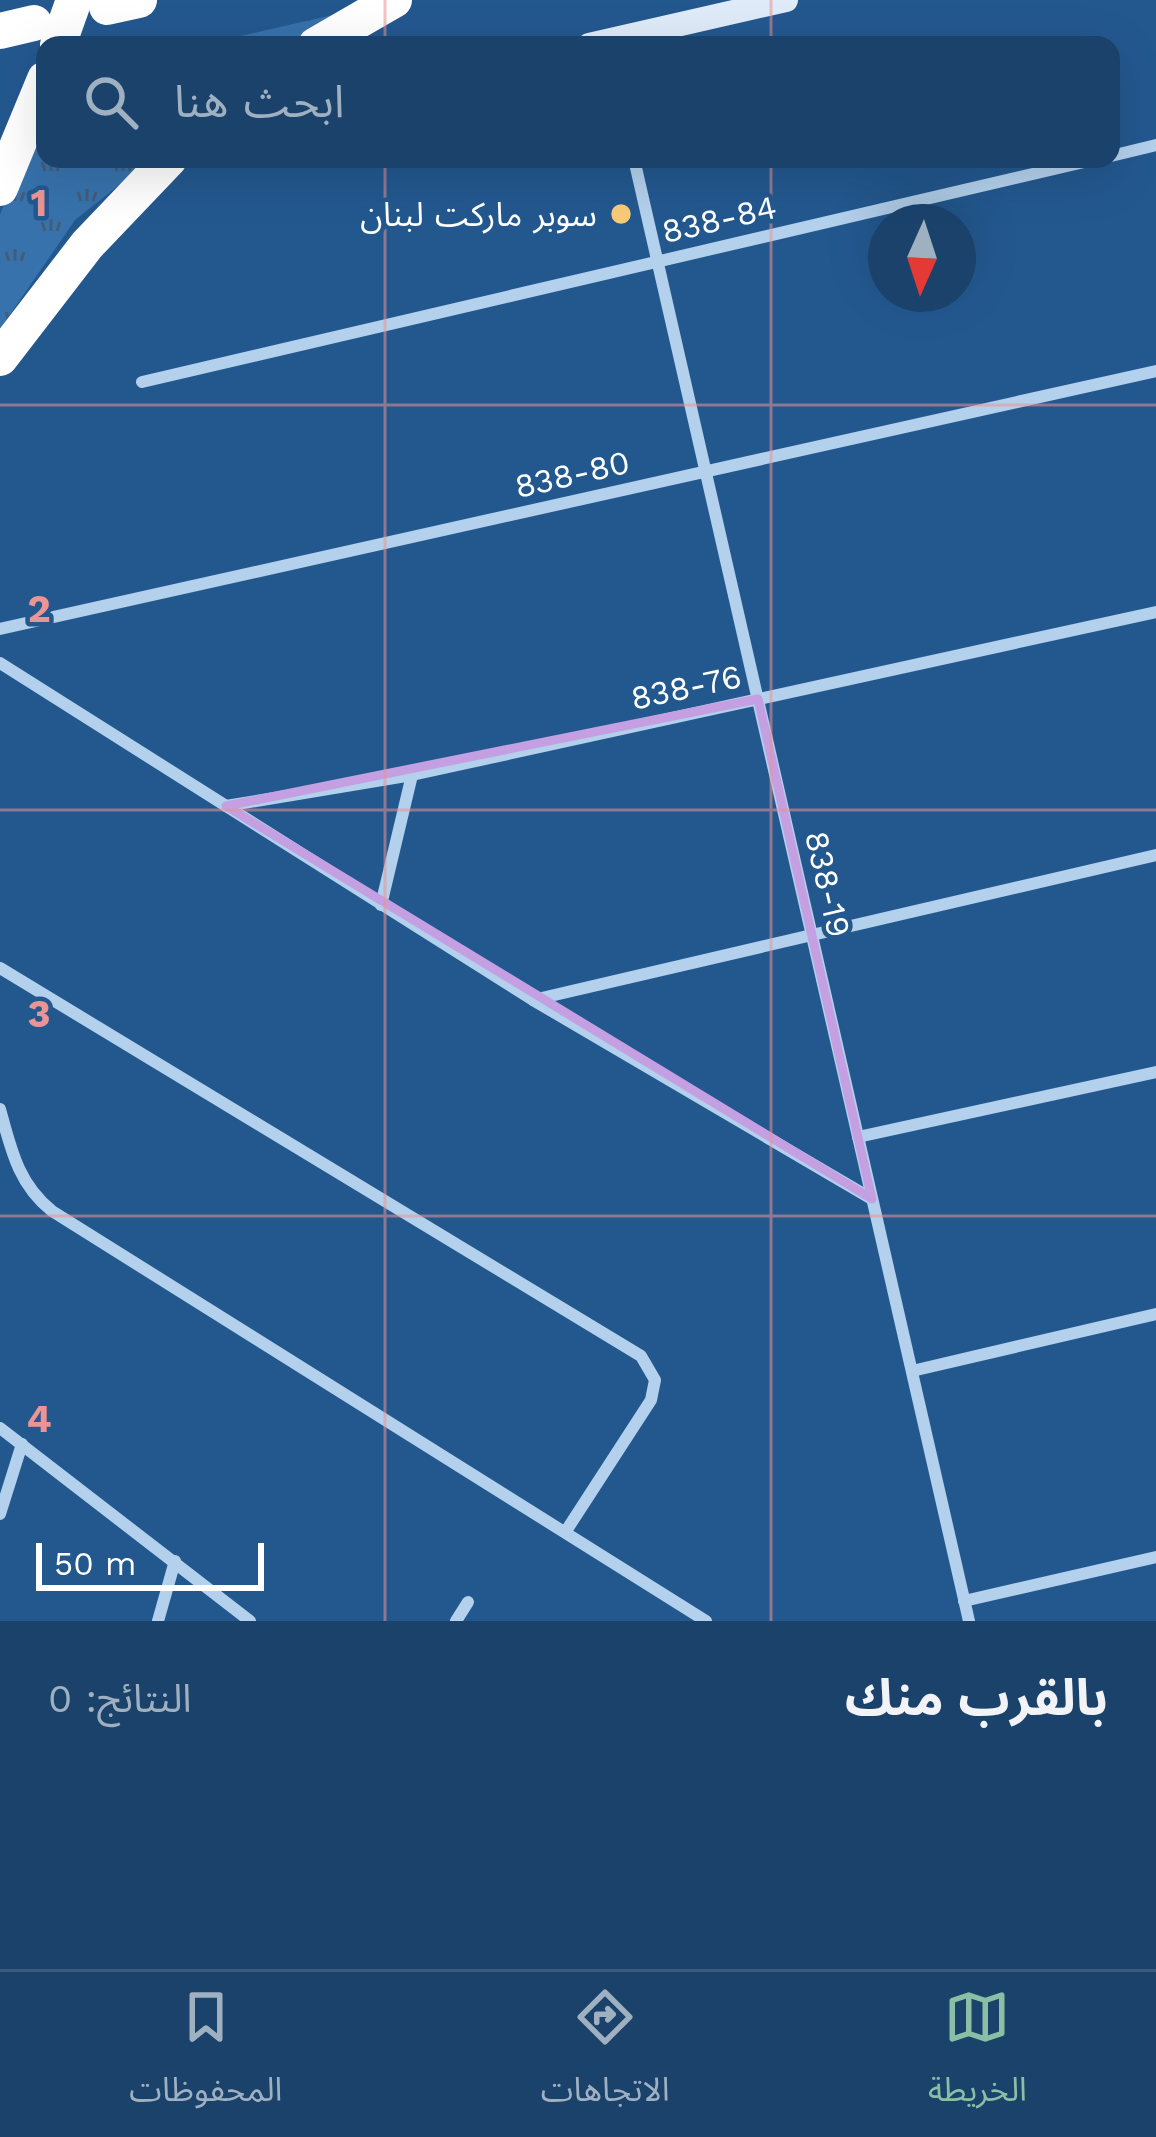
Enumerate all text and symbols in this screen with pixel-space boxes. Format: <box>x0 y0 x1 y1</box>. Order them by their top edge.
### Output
search box <box>36 36 1120 168</box>
icon: search <box>78 69 144 135</box>
text: ابحث هنا <box>174 75 344 128</box>
text: 1 <box>31 180 47 225</box>
street label: 838-84 <box>658 187 780 251</box>
place label: سوبر ماركت لبنان <box>360 195 597 234</box>
marker: سوبر ماركت لبنان <box>608 201 634 227</box>
north arrow <box>868 204 976 312</box>
street label: 838-80 <box>511 442 633 506</box>
text: 2 <box>27 586 51 631</box>
street label: 838-76 <box>627 656 745 718</box>
street label: 838-19 <box>797 827 859 941</box>
text: 3 <box>27 991 51 1036</box>
text: 4 <box>26 1396 52 1441</box>
scale bar <box>36 1537 264 1590</box>
text: 50 m <box>54 1544 136 1583</box>
text: بالقرب منك <box>845 1668 1108 1727</box>
text: النتائج: 0 <box>48 1676 192 1721</box>
tab: المحفوظات <box>129 1984 282 2125</box>
tab: الاتجاهات <box>541 1984 670 2125</box>
tab: الخريطة <box>928 1984 1027 2125</box>

